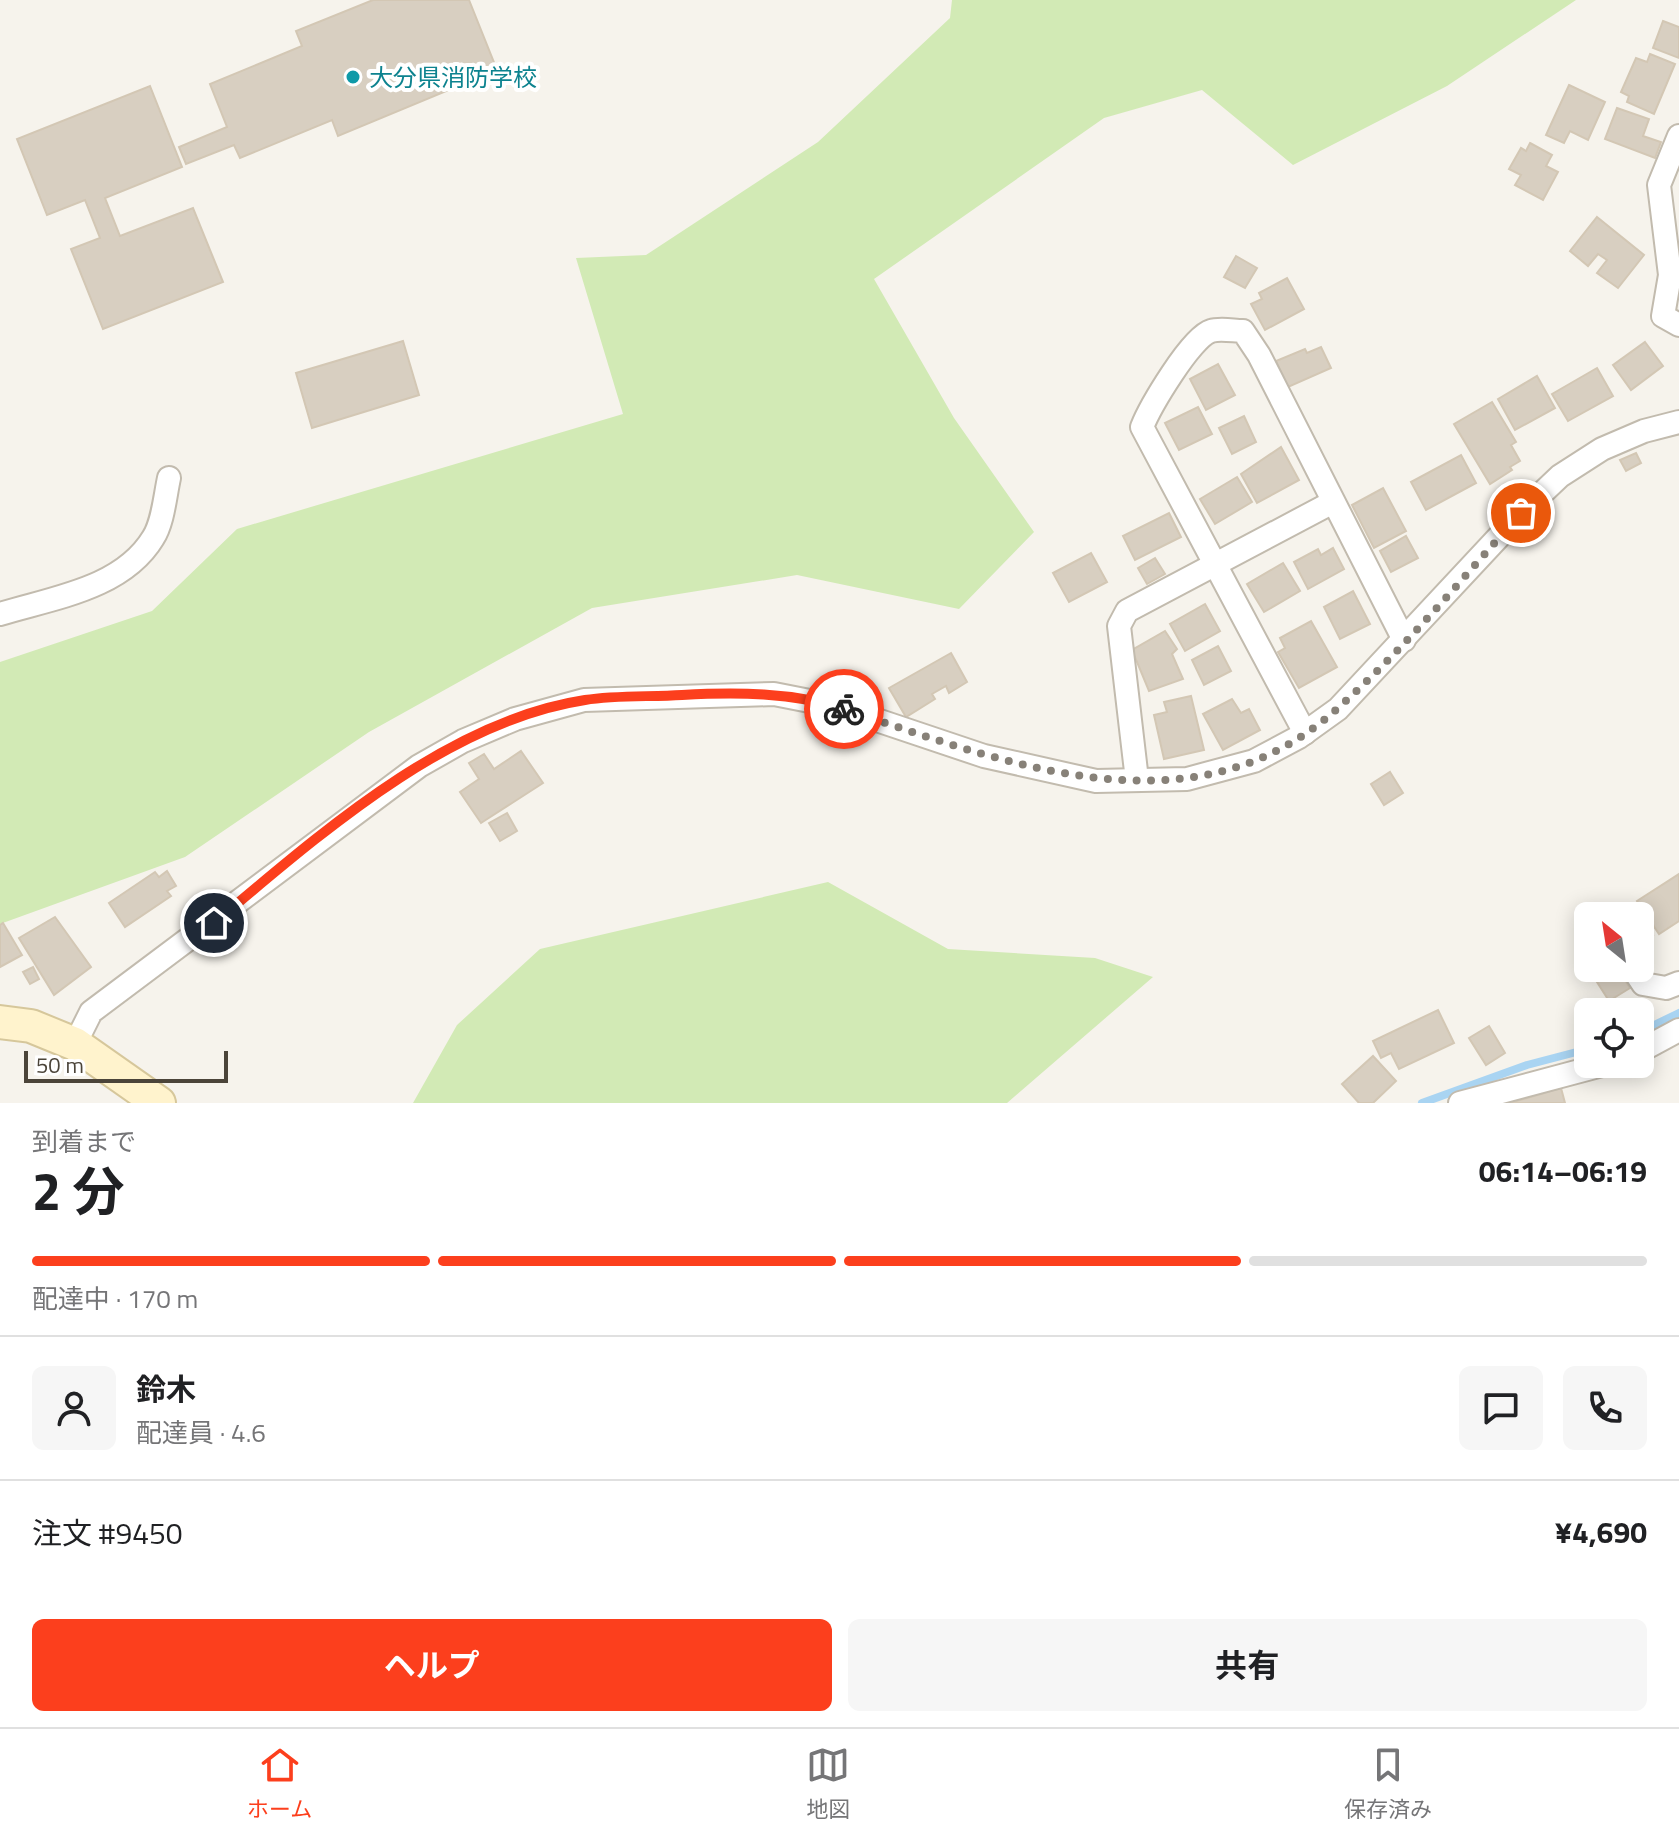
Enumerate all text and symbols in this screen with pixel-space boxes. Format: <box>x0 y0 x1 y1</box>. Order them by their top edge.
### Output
place label: 大分県消防学校 <box>369 59 537 95</box>
marker: 大分県消防学校 <box>344 68 362 86</box>
pin <box>1487 479 1555 547</box>
icon: bag <box>1499 491 1543 535</box>
courier <box>804 669 884 749</box>
icon: bike <box>822 687 866 731</box>
pin <box>180 889 248 957</box>
icon: home <box>192 901 236 945</box>
north arrow <box>1574 902 1654 982</box>
map controls <box>1574 902 1654 1078</box>
button: locate <box>1574 998 1654 1078</box>
scale bar <box>24 1047 228 1083</box>
text: 50 m <box>36 1048 84 1082</box>
text: 到着まで <box>32 1122 136 1161</box>
text: 06:14–06:19 <box>1479 1148 1647 1194</box>
text: 2 分 <box>32 1151 125 1230</box>
text: 配達中 · 170 m <box>32 1279 198 1318</box>
button: person <box>32 1366 116 1450</box>
text: 鈴木 <box>136 1366 196 1412</box>
button: chat <box>1459 1366 1543 1450</box>
button: phone <box>1563 1366 1647 1450</box>
text: 配達員 · 4.6 <box>136 1413 266 1452</box>
text: ¥4,690 <box>1555 1509 1647 1555</box>
text: 注文 #9450 <box>32 1510 183 1556</box>
button: ヘルプ <box>32 1619 832 1711</box>
button: 共有 <box>848 1619 1647 1711</box>
tab: ホーム <box>247 1743 312 1826</box>
tab: 地図 <box>806 1743 850 1826</box>
tab: 保存済み <box>1344 1743 1432 1826</box>

